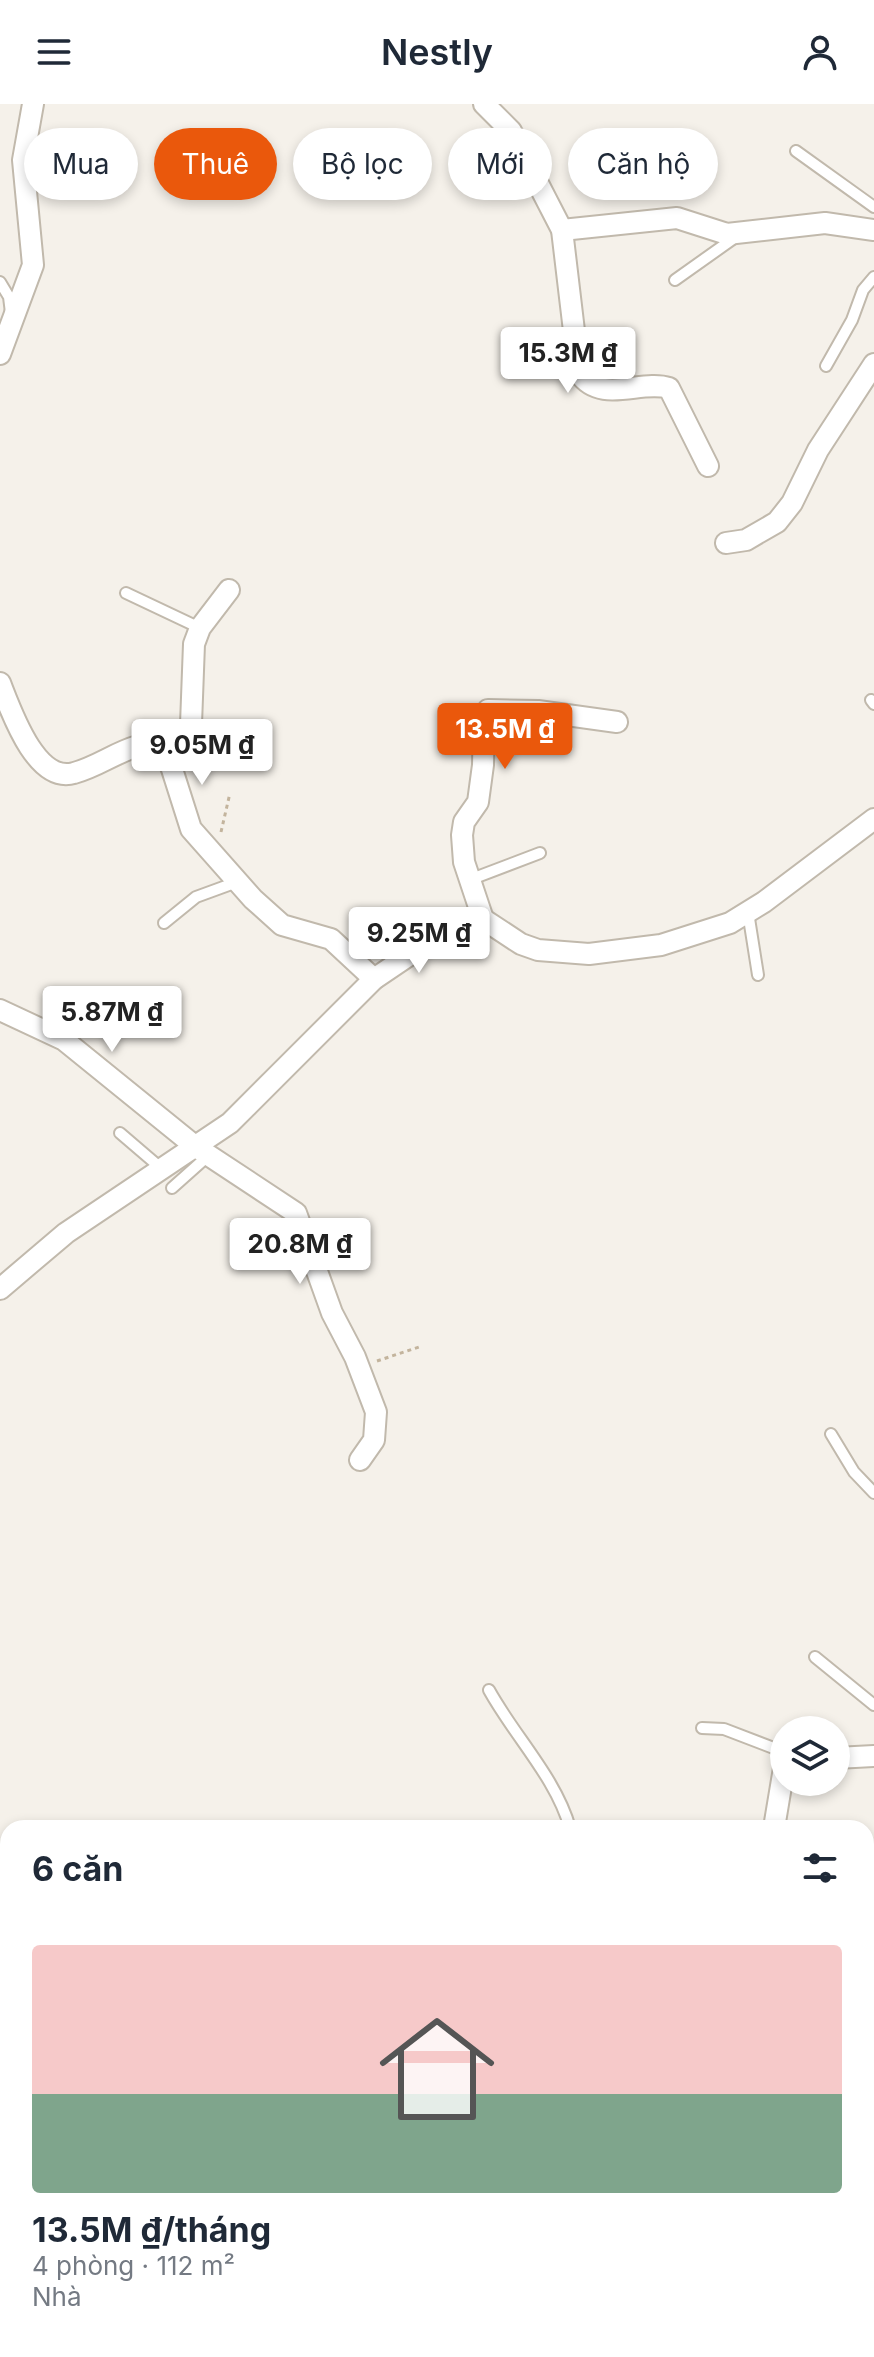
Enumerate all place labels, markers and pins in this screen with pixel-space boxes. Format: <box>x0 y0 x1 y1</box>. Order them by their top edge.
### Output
pin: 15.3M ₫ <box>494 327 642 395</box>
pin: 13.5M ₫ <box>431 703 579 771</box>
pin: 9.05M ₫ <box>128 719 276 787</box>
pin: 9.25M ₫ <box>345 907 493 975</box>
pin: 5.87M ₫ <box>38 986 186 1054</box>
pin: 20.8M ₫ <box>226 1218 374 1286</box>

